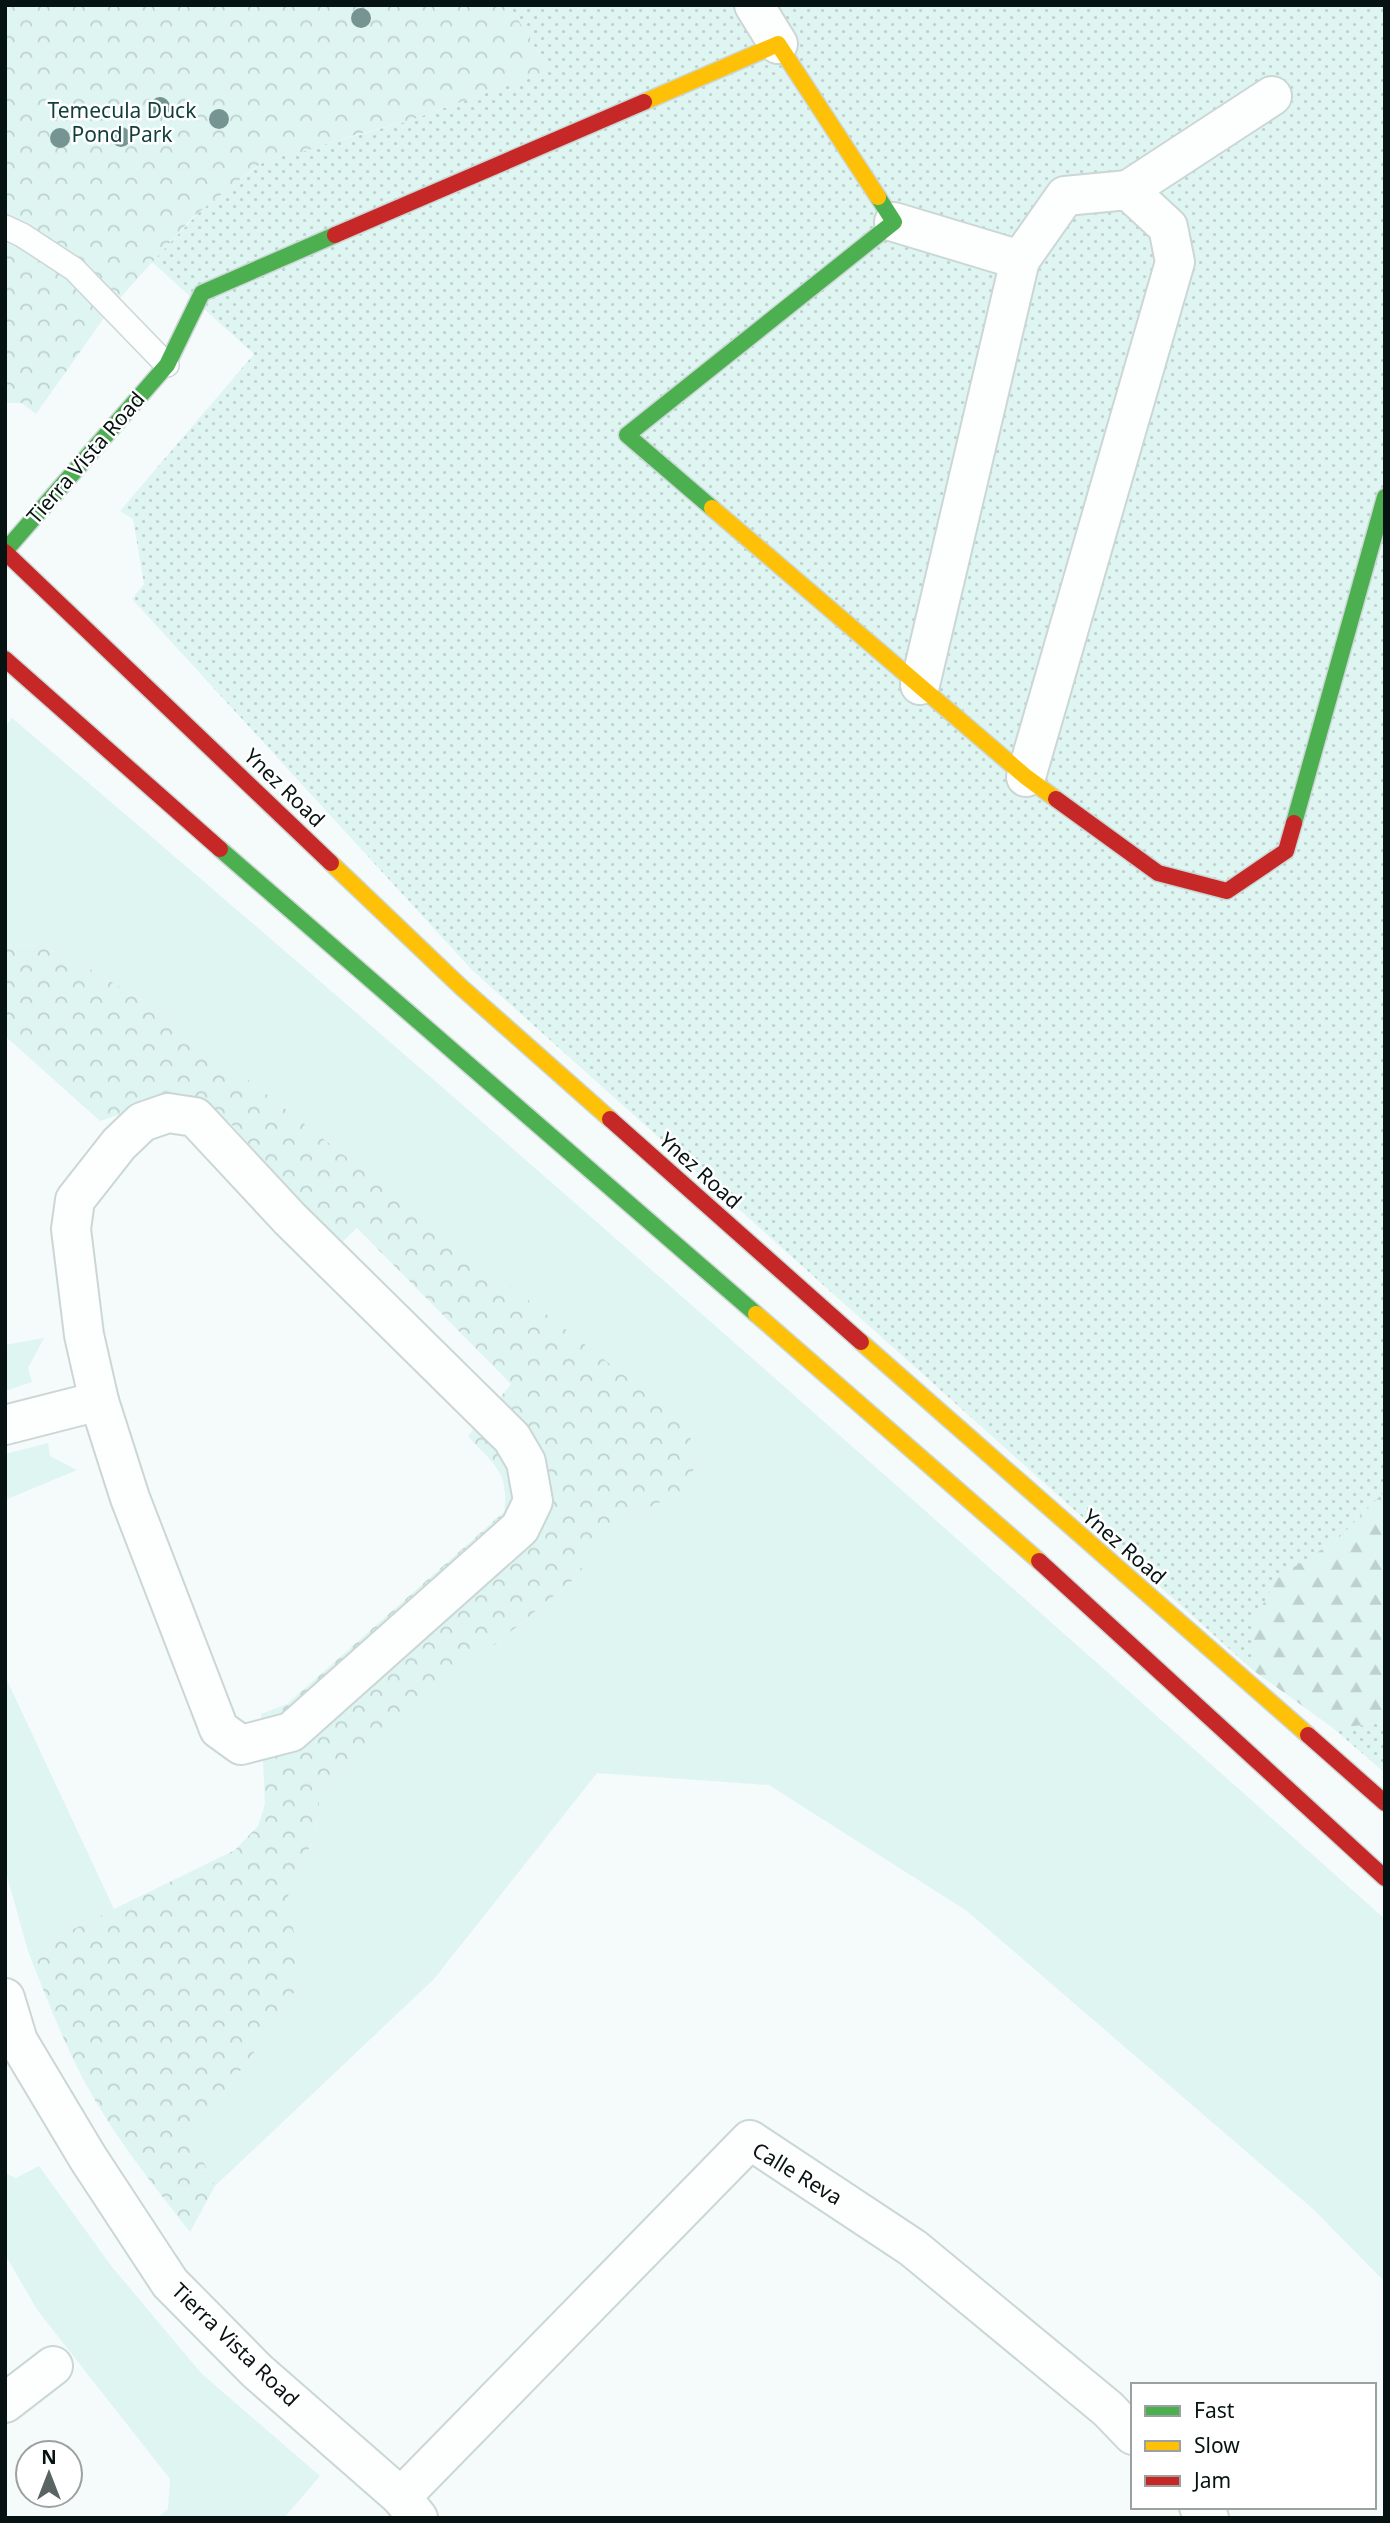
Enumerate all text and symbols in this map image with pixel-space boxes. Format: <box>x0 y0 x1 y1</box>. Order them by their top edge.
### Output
park label: Temecula Duck Pond Park <box>48 96 197 148</box>
street label: Tierra Vista Road <box>20 385 150 529</box>
street label: Ynez Road <box>238 742 331 833</box>
street label: Ynez Road <box>654 1126 748 1215</box>
street label: Ynez Road <box>1077 1502 1172 1590</box>
street label: Calle Reva <box>747 2135 848 2211</box>
street label: Tierra Vista Road <box>166 2276 305 2412</box>
legend <box>1131 2383 1376 2509</box>
text: Fast <box>1194 2396 1235 2424</box>
text: Slow <box>1194 2431 1240 2459</box>
north arrow <box>14 2439 84 2509</box>
text: N <box>41 2444 57 2470</box>
text: Jam <box>1192 2466 1231 2494</box>

